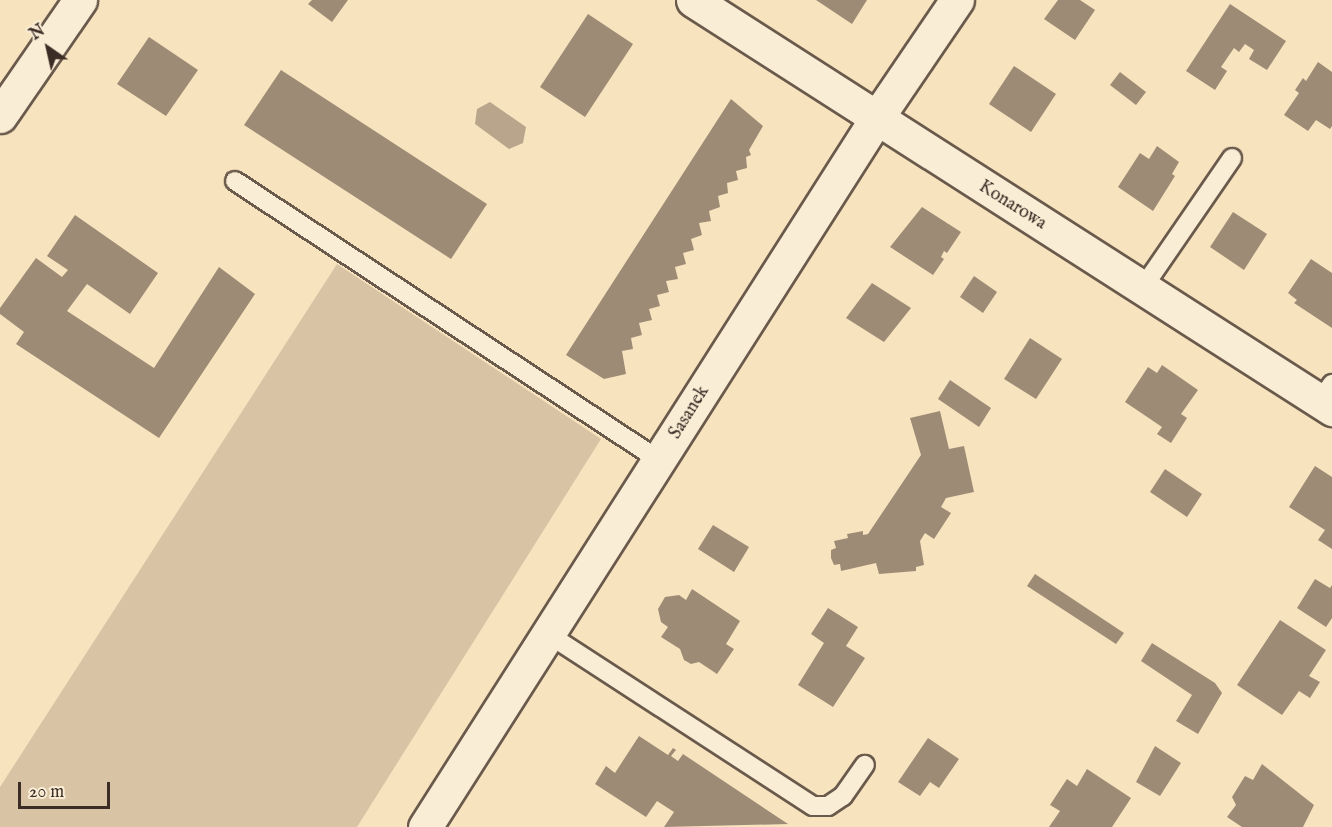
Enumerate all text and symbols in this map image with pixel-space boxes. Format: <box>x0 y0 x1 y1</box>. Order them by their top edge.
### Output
north arrow <box>18 18 78 78</box>
text: N <box>27 21 49 45</box>
street label: Konarowa <box>974 177 1050 235</box>
street label: Sasanek <box>665 382 715 444</box>
scale bar <box>21 770 112 808</box>
text: 20 m <box>29 781 64 804</box>

